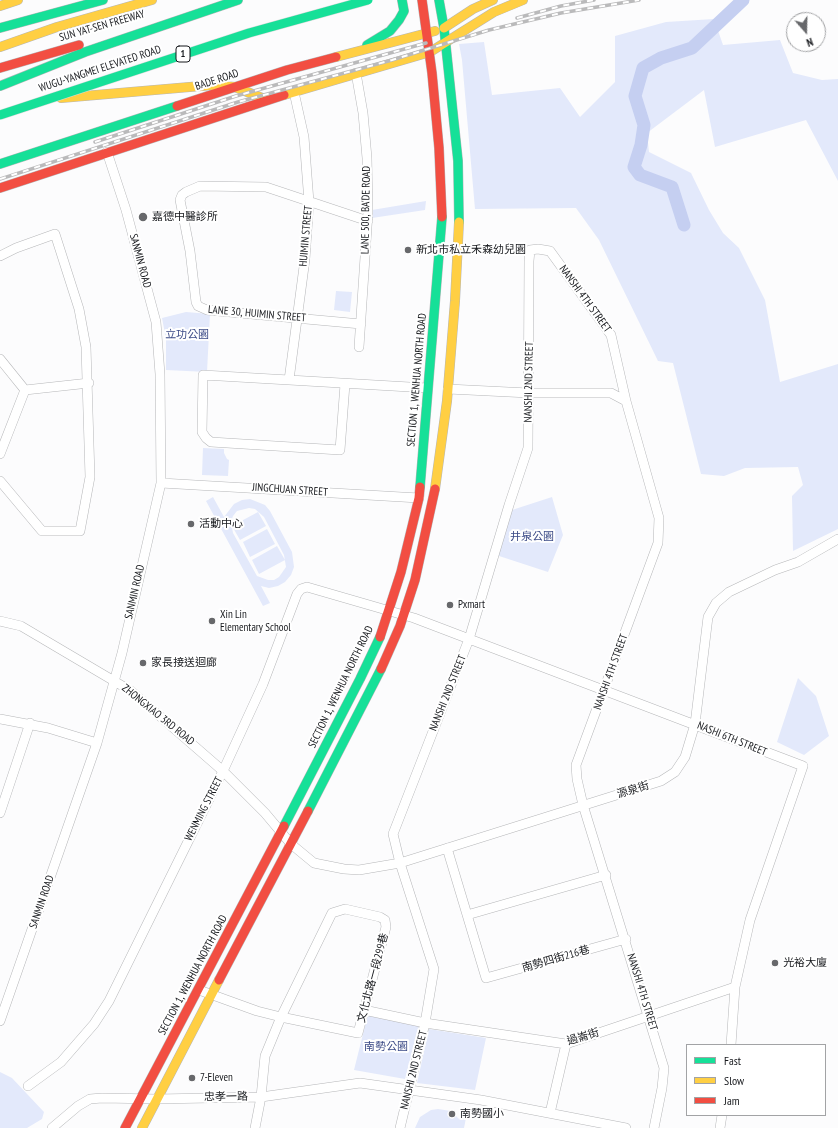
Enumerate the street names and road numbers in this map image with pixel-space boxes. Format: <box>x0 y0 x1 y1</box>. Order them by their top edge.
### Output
street label: SUN YAT-SEN FREEWAY <box>58 7 146 45</box>
street label: WUGU-YANGMEI ELEVATED ROAD <box>37 43 163 95</box>
road number: 1 <box>176 46 190 62</box>
street label: BADE ROAD <box>194 67 240 93</box>
street label: LANE 500, BA'DE ROAD <box>359 166 373 254</box>
street label: HUIMIN STREET <box>297 205 315 267</box>
street label: SANMIN ROAD <box>126 233 154 289</box>
street label: NANSHI 4TH STREET <box>556 263 614 335</box>
street label: LANE 30, HUIMIN STREET <box>207 303 307 325</box>
street label: SECTION 1, WENHUA NORTH ROAD <box>405 313 429 447</box>
street label: NANSHI 2ND STREET <box>522 342 536 422</box>
street label: JINGCHUAN STREET <box>252 481 328 499</box>
street label: SANMIN ROAD <box>122 564 148 620</box>
street label: SECTION 1, WENHUA NORTH ROAD <box>306 624 376 750</box>
street label: NANSHI 4TH STREET <box>591 632 631 712</box>
street label: NANSHI 2ND STREET <box>427 653 469 733</box>
street label: ZHONGXIAO 3RD ROAD <box>119 682 197 748</box>
street label: NASHI 6TH STREET <box>695 719 769 759</box>
street label: WENMING STREET <box>182 775 226 843</box>
street label: 源泉街 <box>615 779 651 801</box>
street label: SANMIN ROAD <box>27 874 57 930</box>
street label: SECTION 1, WENHUA NORTH ROAD <box>156 913 230 1037</box>
street label: 文化北路一段299巷 <box>355 932 391 1024</box>
street label: 南勢四街216巷 <box>521 943 591 975</box>
street label: NANSHI 4TH STREET <box>624 952 660 1032</box>
street label: 過崙街 <box>565 1026 601 1048</box>
street label: NANSHI 2ND STREET <box>398 1029 430 1111</box>
street label: 忠孝一路 <box>204 1090 248 1104</box>

